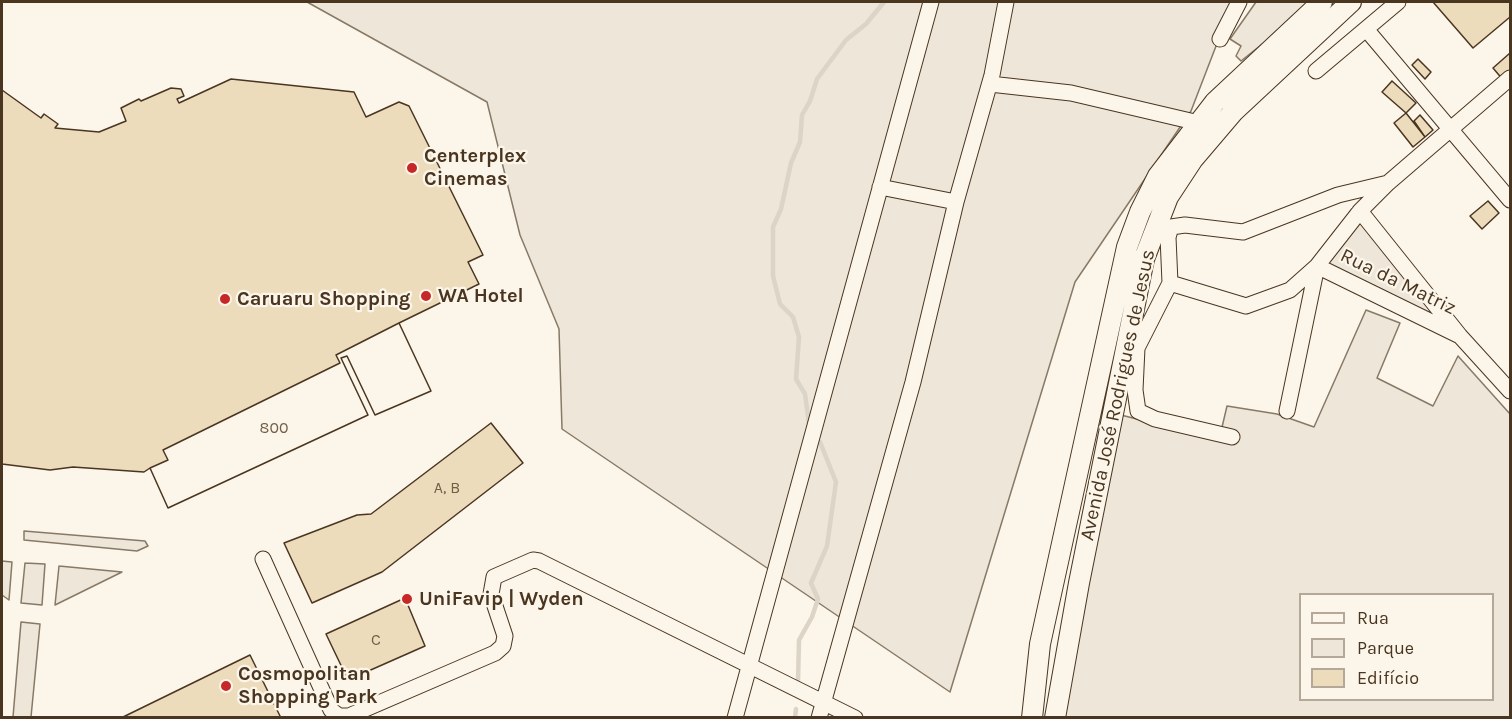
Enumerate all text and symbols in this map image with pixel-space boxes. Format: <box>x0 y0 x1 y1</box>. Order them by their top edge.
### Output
place label: Centerplex Cinemas <box>424 144 526 191</box>
marker: Centerplex Cinemas <box>405 161 419 175</box>
street label: Rua da Matriz <box>1336 244 1460 320</box>
street label: Avenida José Rodrigues de Jesus <box>1075 247 1161 543</box>
place label: WA Hotel <box>438 284 524 308</box>
place label: Caruaru Shopping <box>237 287 410 311</box>
marker: WA Hotel <box>419 289 433 303</box>
marker: Caruaru Shopping <box>218 292 232 306</box>
house number: 800 <box>260 418 288 438</box>
house number: A, B <box>434 478 460 498</box>
place label: UniFavip | Wyden <box>419 587 584 611</box>
marker: UniFavip | Wyden <box>400 592 414 606</box>
legend <box>1299 593 1494 701</box>
text: Rua <box>1357 607 1389 629</box>
house number: C <box>371 630 381 650</box>
text: Parque <box>1357 637 1414 659</box>
place label: Cosmopolitan Shopping Park <box>238 662 378 709</box>
text: Edifício <box>1357 667 1419 689</box>
marker: Cosmopolitan Shopping Park <box>219 679 233 693</box>

